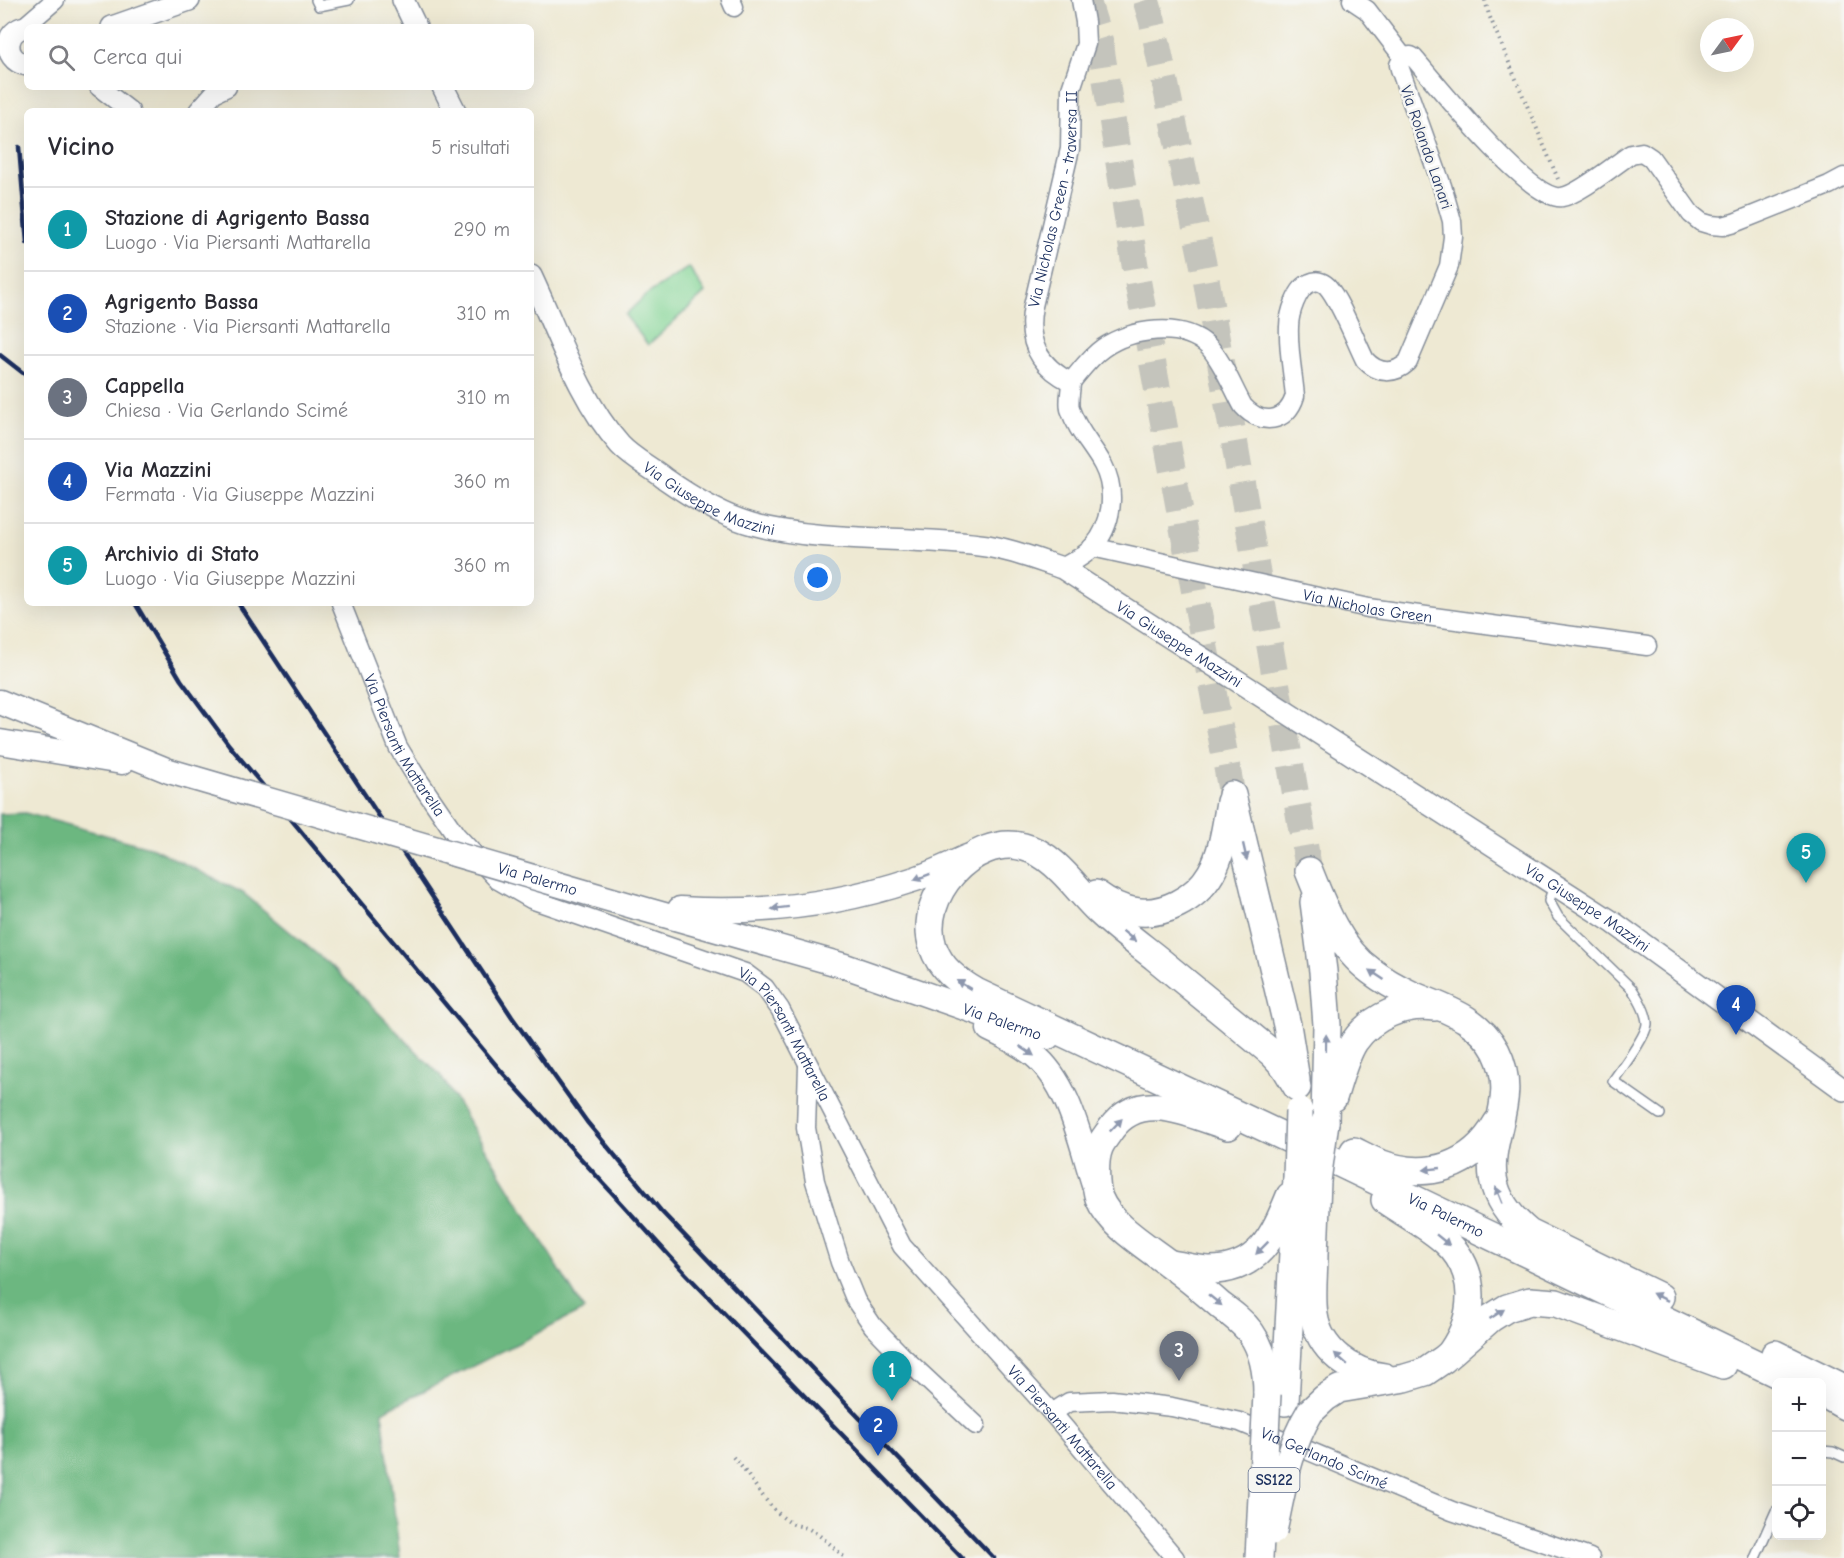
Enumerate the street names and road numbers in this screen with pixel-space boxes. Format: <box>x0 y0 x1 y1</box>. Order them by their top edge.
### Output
street label: Via Rolando Lanari <box>1396 83 1456 212</box>
street label: Via Nicholas Green - traversa II <box>1025 91 1081 309</box>
street label: Via Giuseppe Mazzini <box>640 458 776 539</box>
street label: Via Nicholas Green <box>1301 586 1433 627</box>
street label: Via Giuseppe Mazzini <box>1113 597 1245 691</box>
street label: Via Piersanti Mattarella <box>360 672 448 820</box>
street label: Via Palermo <box>496 859 579 899</box>
street label: Via Giuseppe Mazzini <box>1522 860 1653 956</box>
street label: Via Piersanti Mattarella <box>737 964 834 1104</box>
street label: Via Palermo <box>960 1000 1044 1044</box>
street label: Via Palermo <box>1405 1190 1487 1241</box>
street label: Via Piersanti Mattarella <box>1004 1362 1121 1493</box>
street label: Via Gerlando Scimé <box>1258 1424 1390 1493</box>
road number: SS122 <box>1248 1468 1300 1492</box>

